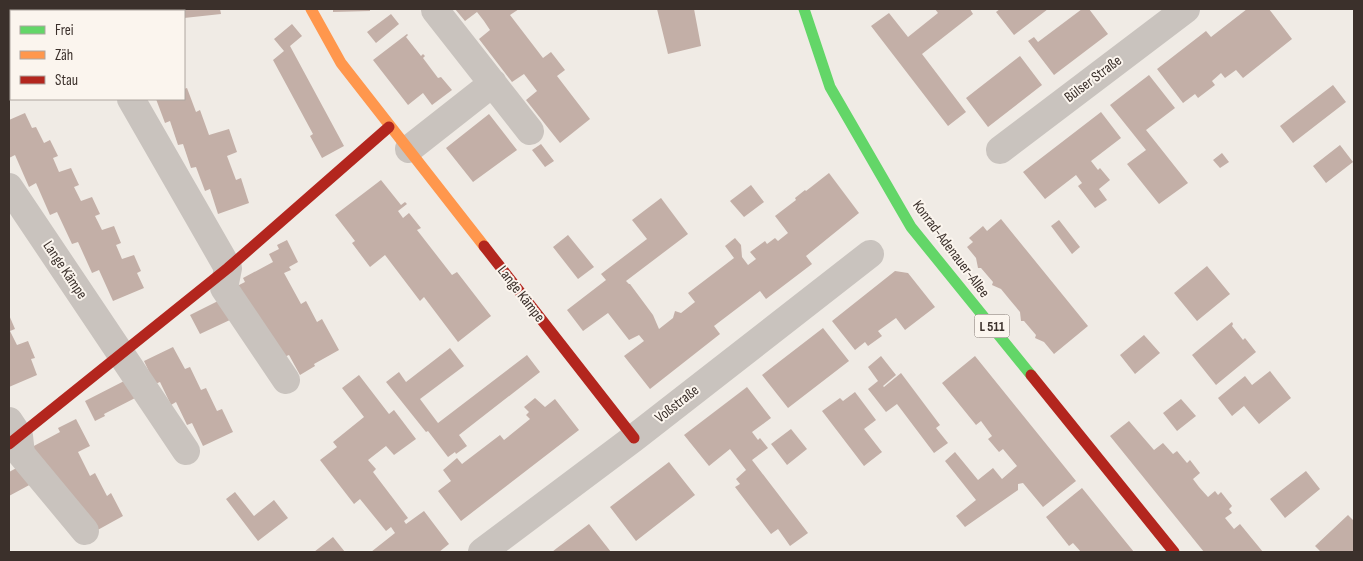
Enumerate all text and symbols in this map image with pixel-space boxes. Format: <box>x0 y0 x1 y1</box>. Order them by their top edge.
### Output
legend <box>10 10 185 100</box>
text: Frei <box>55 21 74 40</box>
text: Zäh <box>55 46 73 65</box>
street label: Bülser Straße <box>1061 51 1125 107</box>
text: Stau <box>55 71 78 90</box>
street label: Konrad-Adenauer-Allee <box>908 196 994 302</box>
street label: Lange Kämpe <box>39 237 91 303</box>
street label: Lange Kämpe <box>493 262 549 326</box>
road number: L 511 <box>974 314 1010 338</box>
street label: Voßstraße <box>651 381 703 427</box>

